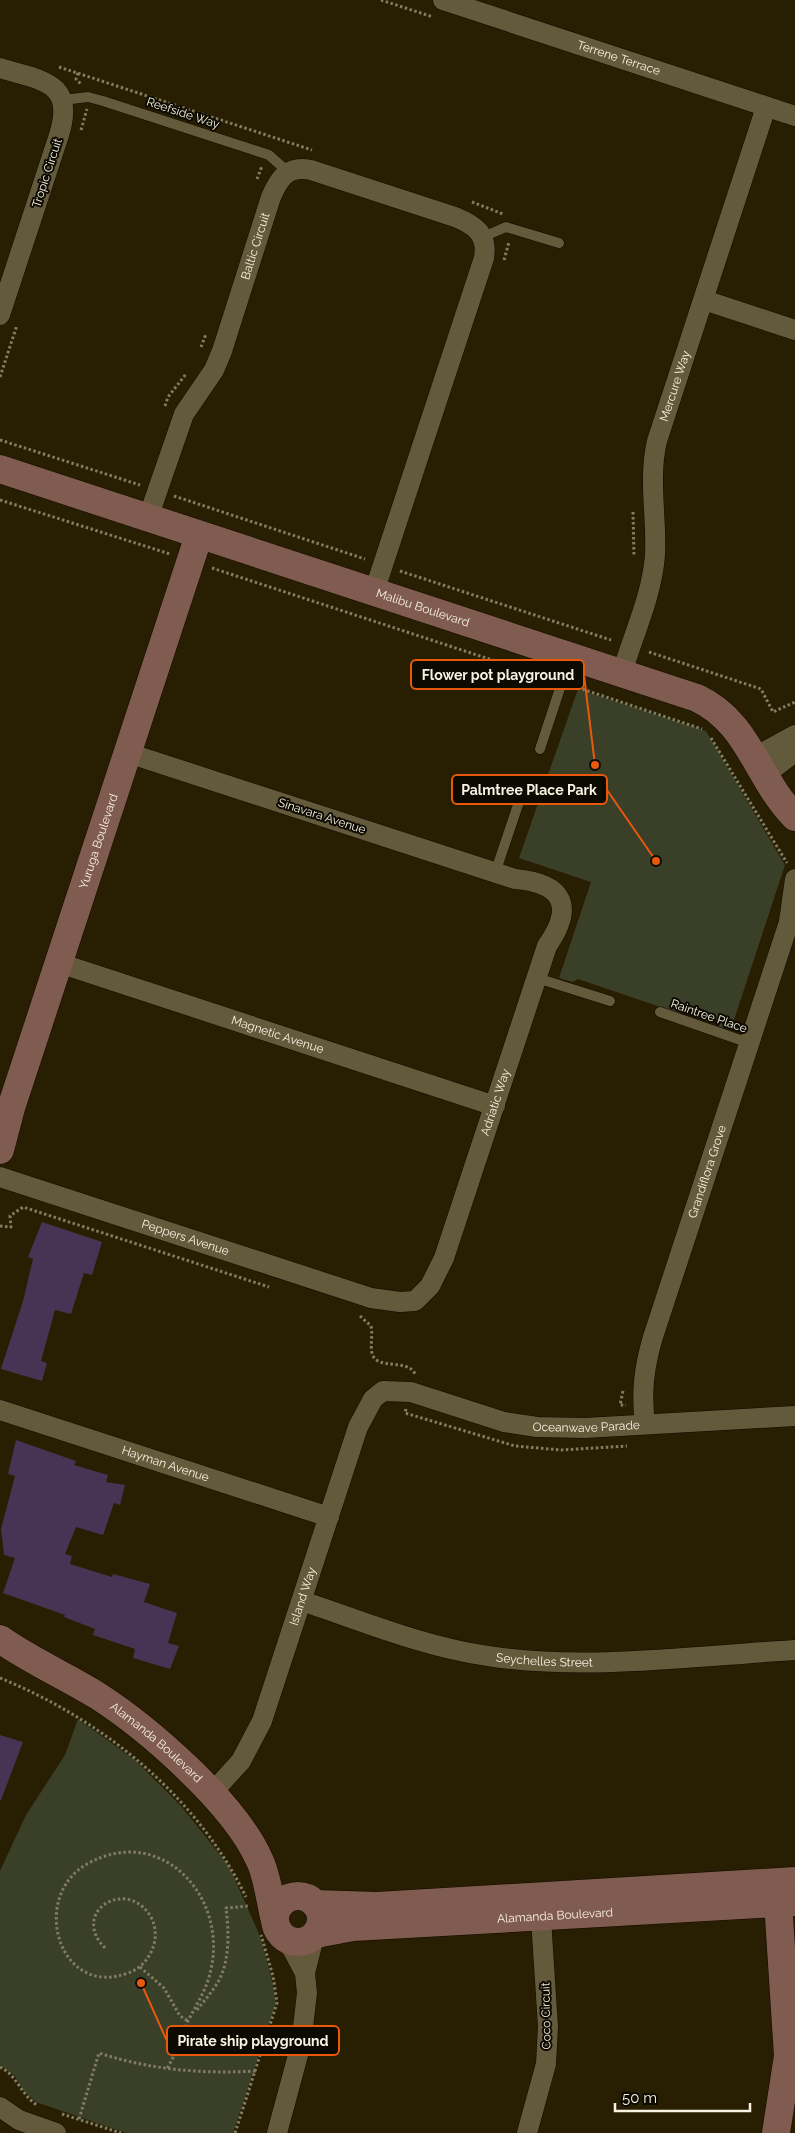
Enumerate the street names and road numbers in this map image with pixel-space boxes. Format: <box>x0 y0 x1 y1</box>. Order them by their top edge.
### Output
street label: Terrene Terrace <box>575 38 662 78</box>
street label: Reefside Way <box>145 95 222 132</box>
street label: Tropic Circuit <box>29 136 65 210</box>
street label: Baltic Circuit <box>238 211 273 281</box>
street label: Mercure Way <box>657 348 693 423</box>
street label: Malibu Boulevard <box>374 586 471 630</box>
street label: Yuruga Boulevard <box>76 792 121 891</box>
street label: Sinavara Avenue <box>276 795 368 837</box>
street label: Raintree Place <box>669 996 749 1036</box>
street label: Magnetic Avenue <box>230 1013 326 1056</box>
street label: Adriatic Way <box>478 1067 513 1137</box>
street label: Grandiflora Grove <box>685 1123 729 1220</box>
street label: Peppers Avenue <box>140 1217 231 1258</box>
street label: Oceanwave Parade <box>532 1418 640 1435</box>
street label: Hayman Avenue <box>120 1443 211 1485</box>
street label: Island Way <box>287 1565 319 1627</box>
street label: Seychelles Street <box>495 1650 593 1669</box>
street label: Alamanda Boulevard <box>107 1699 205 1786</box>
street label: Alamanda Boulevard <box>497 1905 613 1926</box>
street label: Coco Circuit <box>538 1982 554 2050</box>

